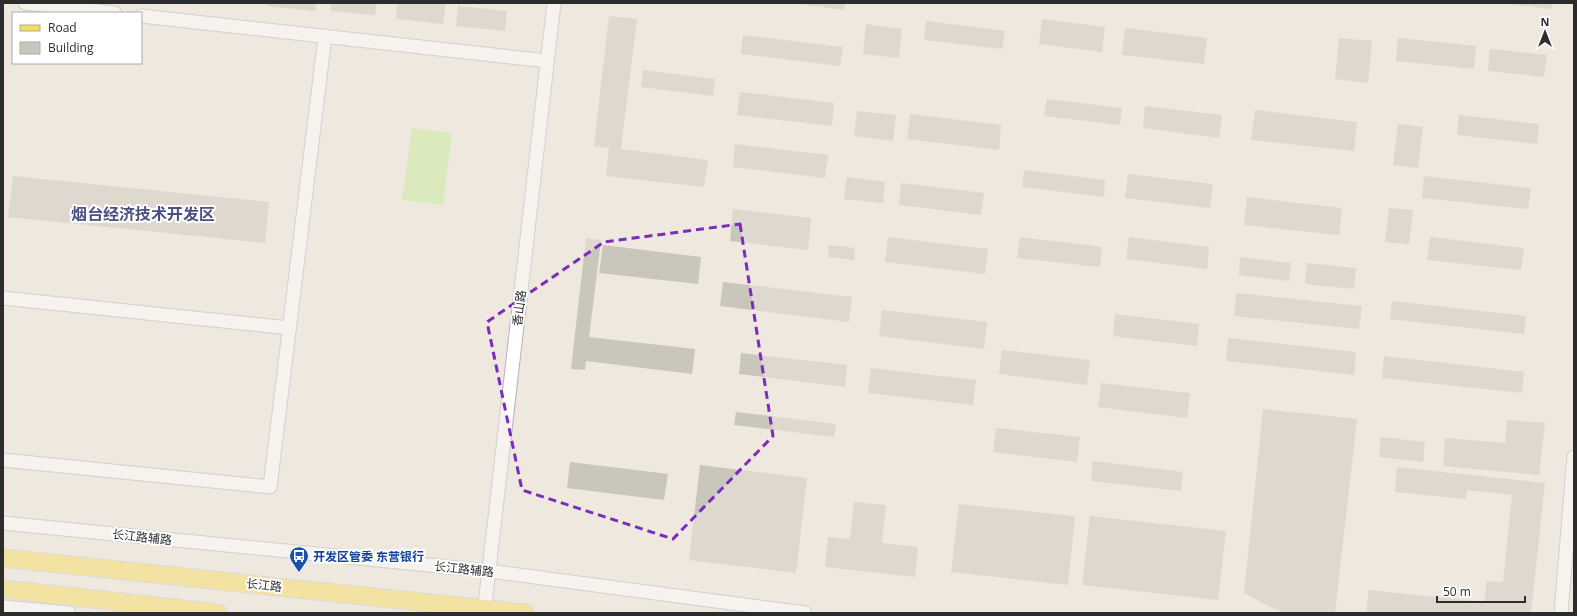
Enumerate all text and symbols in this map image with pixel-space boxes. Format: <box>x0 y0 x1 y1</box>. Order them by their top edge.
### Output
legend <box>12 12 142 64</box>
north arrow <box>1525 12 1565 52</box>
text: N <box>1541 14 1549 29</box>
text: Road <box>48 19 77 36</box>
text: Building <box>48 39 94 56</box>
district label: 烟台经济技术开发区 <box>71 203 215 225</box>
street label: 香山路 <box>508 289 530 327</box>
street label: 长江路辅路 <box>111 525 173 549</box>
bus stop icon: 开发区管委 东营银行 <box>288 545 310 573</box>
place label: 开发区管委 东营银行 <box>313 548 424 565</box>
street label: 长江路辅路 <box>433 557 495 581</box>
street label: 长江路 <box>245 575 283 595</box>
scale bar <box>1437 578 1525 604</box>
text: 50 m <box>1443 583 1471 600</box>

